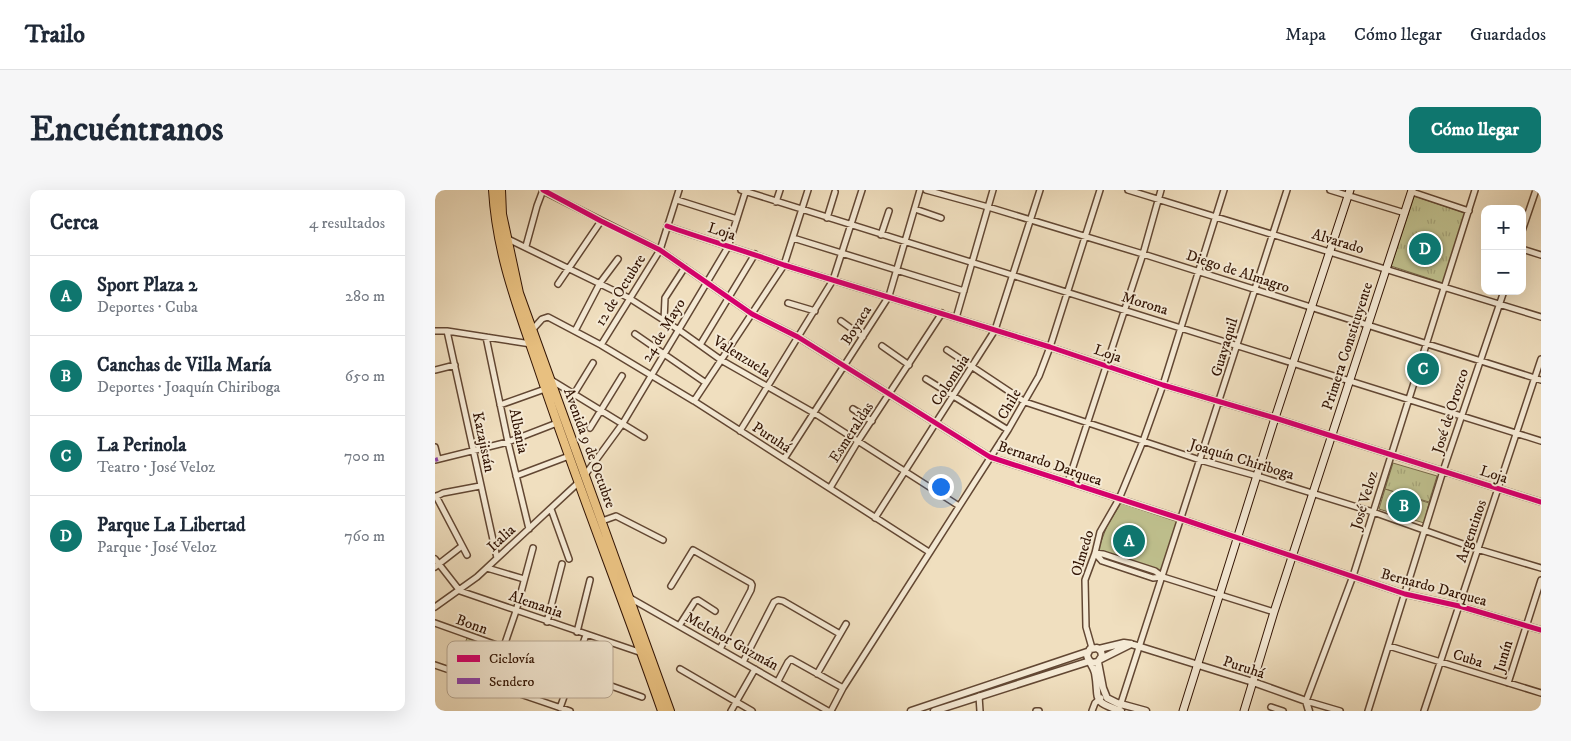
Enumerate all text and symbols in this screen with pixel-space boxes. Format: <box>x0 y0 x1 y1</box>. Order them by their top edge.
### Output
text: Trailo <box>25 20 85 50</box>
text: Mapa <box>1285 24 1326 46</box>
text: Cómo llegar <box>1354 24 1442 46</box>
text: Guardados <box>1470 24 1546 46</box>
button: Cómo llegar <box>1409 107 1541 153</box>
text: Encuéntranos <box>30 108 224 152</box>
map controls <box>1481 205 1526 295</box>
button: + <box>1481 205 1526 250</box>
text: Cerca <box>50 210 98 236</box>
text: 4 resultados <box>309 213 385 233</box>
street label: Loja <box>706 218 739 245</box>
street label: Alvarado <box>1309 225 1366 258</box>
pin: D <box>1409 230 1441 268</box>
street label: Diego de Almagro <box>1184 246 1292 297</box>
button: − <box>1481 250 1526 295</box>
street label: 12 de Octubre <box>591 251 650 330</box>
text: Sport Plaza 2 <box>97 274 197 297</box>
street label: Primera Constituyente <box>1318 280 1377 413</box>
text: A <box>61 286 71 306</box>
text: 280 m <box>345 286 385 306</box>
street label: Morona <box>1119 287 1171 320</box>
street label: 24 de Mayo <box>637 295 690 365</box>
text: Deportes · Cuba <box>97 297 198 317</box>
street label: Boyaca <box>837 301 876 349</box>
street label: Guayaquil <box>1207 315 1243 379</box>
street label: Valenzuela <box>709 331 775 382</box>
street label: Loja <box>1091 340 1125 367</box>
street label: Colombia <box>927 350 974 410</box>
pin: C <box>1407 350 1439 388</box>
text: Canchas de Villa María <box>97 354 271 377</box>
text: B <box>61 366 71 386</box>
text: 650 m <box>345 366 385 386</box>
street label: José de Orozco <box>1427 366 1473 458</box>
text: Deportes · Joaquín Chiriboga <box>97 377 280 397</box>
street label: Chile <box>993 385 1026 423</box>
street label: Avenida 9 de Octubre <box>559 386 620 511</box>
street label: Esmeraldas <box>825 398 878 466</box>
street label: Albania <box>504 407 533 456</box>
street label: Kazajistán <box>468 410 499 474</box>
street label: Puruhá <box>749 418 795 457</box>
text: La Perinola <box>97 434 186 457</box>
street label: Joaquín Chiriboga <box>1185 434 1297 485</box>
street label: Bernardo Darquea <box>995 437 1105 490</box>
text: C <box>61 446 71 466</box>
text: 700 m <box>344 446 385 466</box>
text: Teatro · José Veloz <box>97 457 215 477</box>
street label: Loja <box>1478 461 1511 488</box>
street label: José Veloz <box>1346 468 1383 534</box>
your location <box>928 474 954 500</box>
pin: B <box>1388 487 1420 525</box>
street label: Argentinos <box>1452 497 1491 565</box>
text: Parque La Libertad <box>97 514 246 537</box>
street label: Italia <box>483 520 520 556</box>
pin: A <box>1113 522 1145 560</box>
text: D <box>60 526 72 546</box>
text: 760 m <box>344 526 385 546</box>
street label: Olmedo <box>1066 528 1098 579</box>
text: Parque · José Veloz <box>97 537 217 557</box>
street label: Bernardo Darquea <box>1379 564 1490 611</box>
street label: Alemania <box>506 586 566 623</box>
street label: Melchor Guzmán <box>682 608 782 675</box>
street label: Bonn <box>453 610 490 639</box>
street label: Junín <box>1489 638 1517 676</box>
legend <box>447 641 613 698</box>
street label: Cuba <box>1450 645 1486 672</box>
text: Ciclovía <box>489 650 535 668</box>
street label: Puruhá <box>1220 652 1268 683</box>
text: Sendero <box>489 673 534 691</box>

